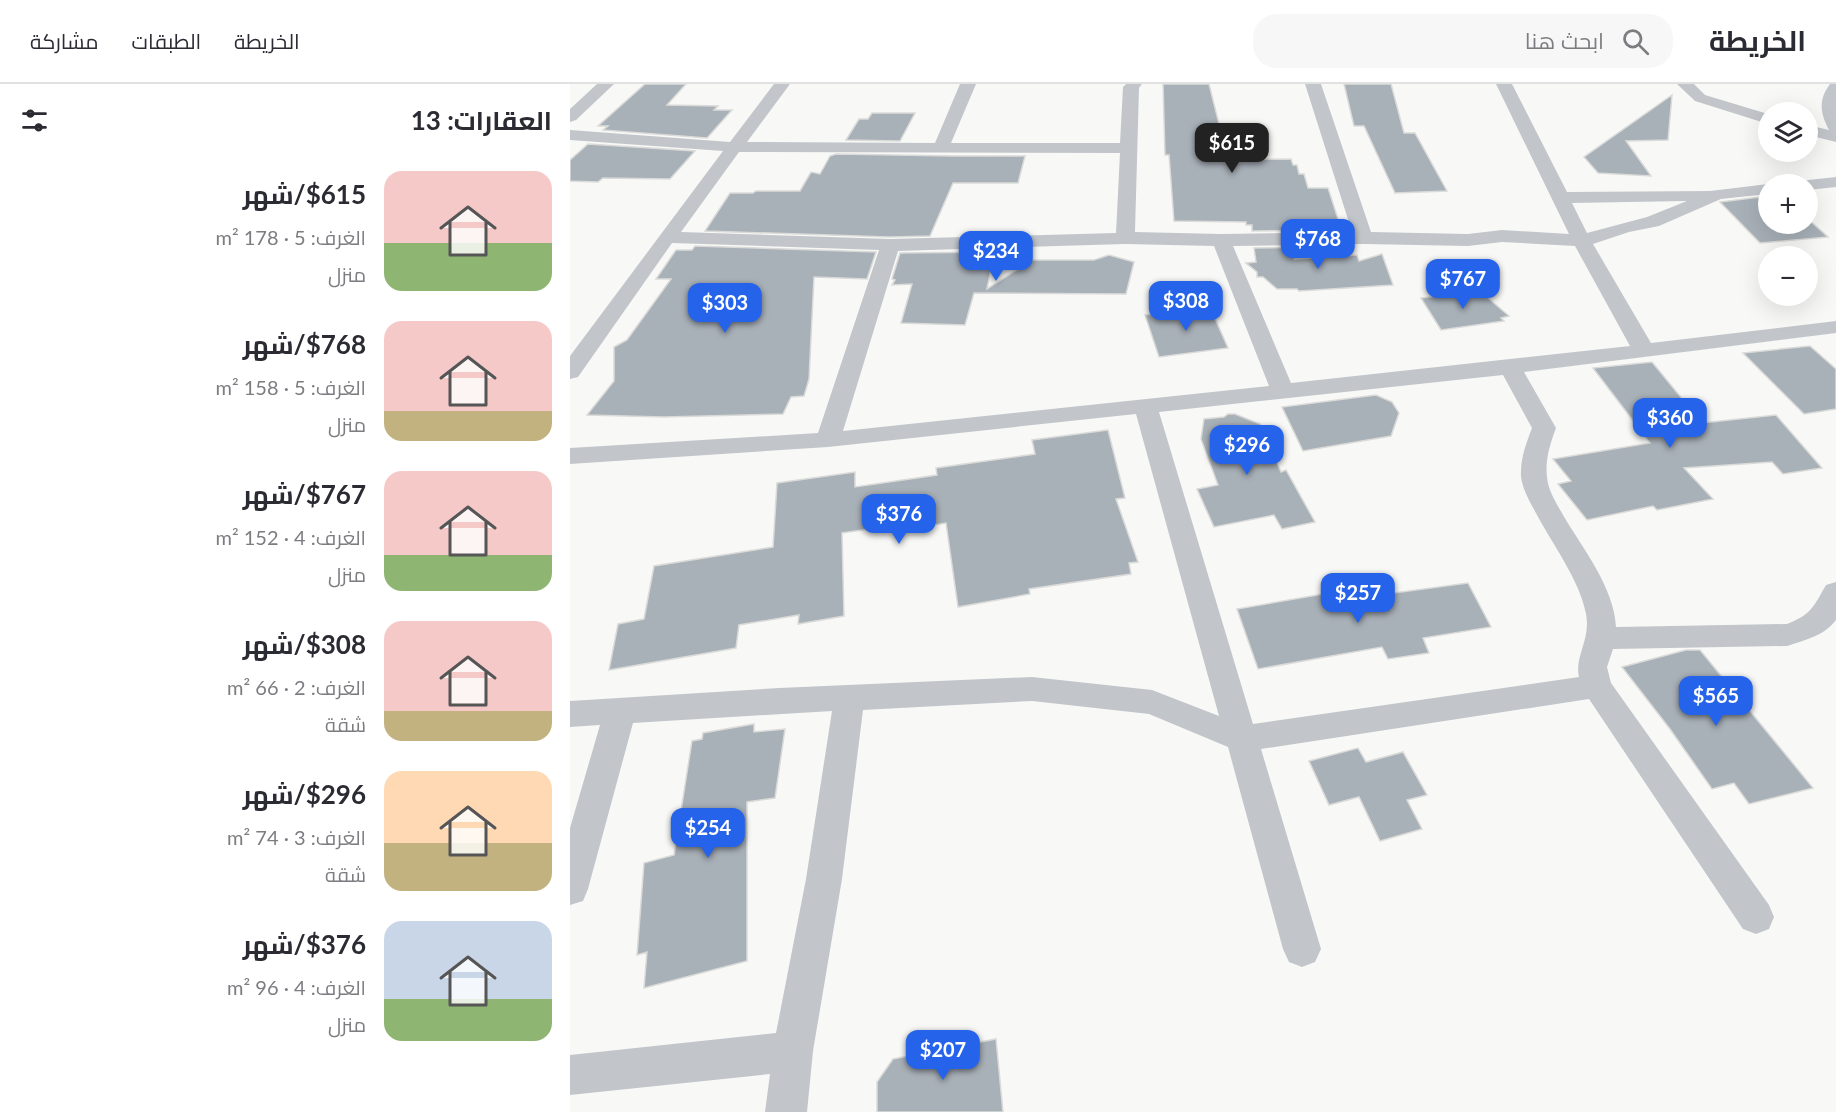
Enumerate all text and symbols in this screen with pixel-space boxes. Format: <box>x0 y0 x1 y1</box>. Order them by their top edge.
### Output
search box <box>1253 14 1673 68</box>
text: الخريطة <box>1709 23 1806 57</box>
icon: search <box>1619 25 1652 58</box>
text: ابحث هنا <box>1525 27 1604 54</box>
text: مشاركة <box>30 28 99 53</box>
text: الطبقات <box>132 28 201 53</box>
text: الخريطة <box>234 28 300 53</box>
map controls <box>1758 102 1818 306</box>
button: layers <box>1758 102 1818 162</box>
icon: filters <box>18 104 51 137</box>
text: العقارات: 13 <box>411 104 552 136</box>
pin: $615 <box>1196 123 1268 174</box>
text: $615 <box>1209 130 1255 154</box>
button: + <box>1758 174 1818 234</box>
text: $615/شهر <box>243 178 366 210</box>
icon: home <box>432 195 504 267</box>
pin: $768 <box>1282 219 1354 270</box>
text: الغرف: 5 · 178 m² <box>215 225 366 249</box>
text: $768 <box>1295 226 1341 250</box>
pin: $234 <box>960 231 1032 282</box>
text: $234 <box>973 238 1019 262</box>
button: − <box>1758 246 1818 306</box>
pin: $767 <box>1427 259 1499 310</box>
text: منزل <box>328 262 366 286</box>
text: $767 <box>1440 266 1486 290</box>
pin: $308 <box>1150 281 1222 332</box>
pin: $303 <box>689 283 761 334</box>
text: $308 <box>1163 288 1209 312</box>
text: $303 <box>702 290 748 314</box>
text: $768/شهر <box>243 328 366 360</box>
icon: home <box>432 345 504 417</box>
text: الغرف: 5 · 158 m² <box>215 375 366 399</box>
pin: $360 <box>1634 398 1706 449</box>
text: $360 <box>1647 405 1693 429</box>
text: منزل <box>328 412 366 436</box>
pin: $296 <box>1211 425 1283 476</box>
text: $296 <box>1224 432 1270 456</box>
text: $767/شهر <box>243 478 366 510</box>
pin: $376 <box>863 494 935 545</box>
icon: home <box>432 495 504 567</box>
text: $376 <box>876 501 922 525</box>
text: الغرف: 4 · 152 m² <box>215 525 366 549</box>
text: منزل <box>328 562 366 586</box>
pin: $257 <box>1322 573 1394 624</box>
text: $257 <box>1335 580 1381 604</box>
text: $308/شهر <box>243 628 366 660</box>
icon: home <box>432 645 504 717</box>
text: الغرف: 2 · 66 m² <box>227 675 366 699</box>
pin: $565 <box>1680 676 1752 727</box>
text: $565 <box>1693 683 1739 707</box>
text: شقة <box>325 712 366 736</box>
text: $296/شهر <box>243 778 366 810</box>
icon: home <box>432 795 504 867</box>
pin: $254 <box>672 808 744 859</box>
text: $254 <box>685 815 731 839</box>
text: الغرف: 3 · 74 m² <box>227 825 366 849</box>
text: شقة <box>325 862 366 886</box>
text: $376/شهر <box>243 928 366 960</box>
icon: home <box>432 945 504 1017</box>
text: الغرف: 4 · 96 m² <box>227 975 366 999</box>
text: منزل <box>328 1012 366 1036</box>
pin: $207 <box>907 1030 979 1081</box>
text: $207 <box>920 1037 966 1061</box>

